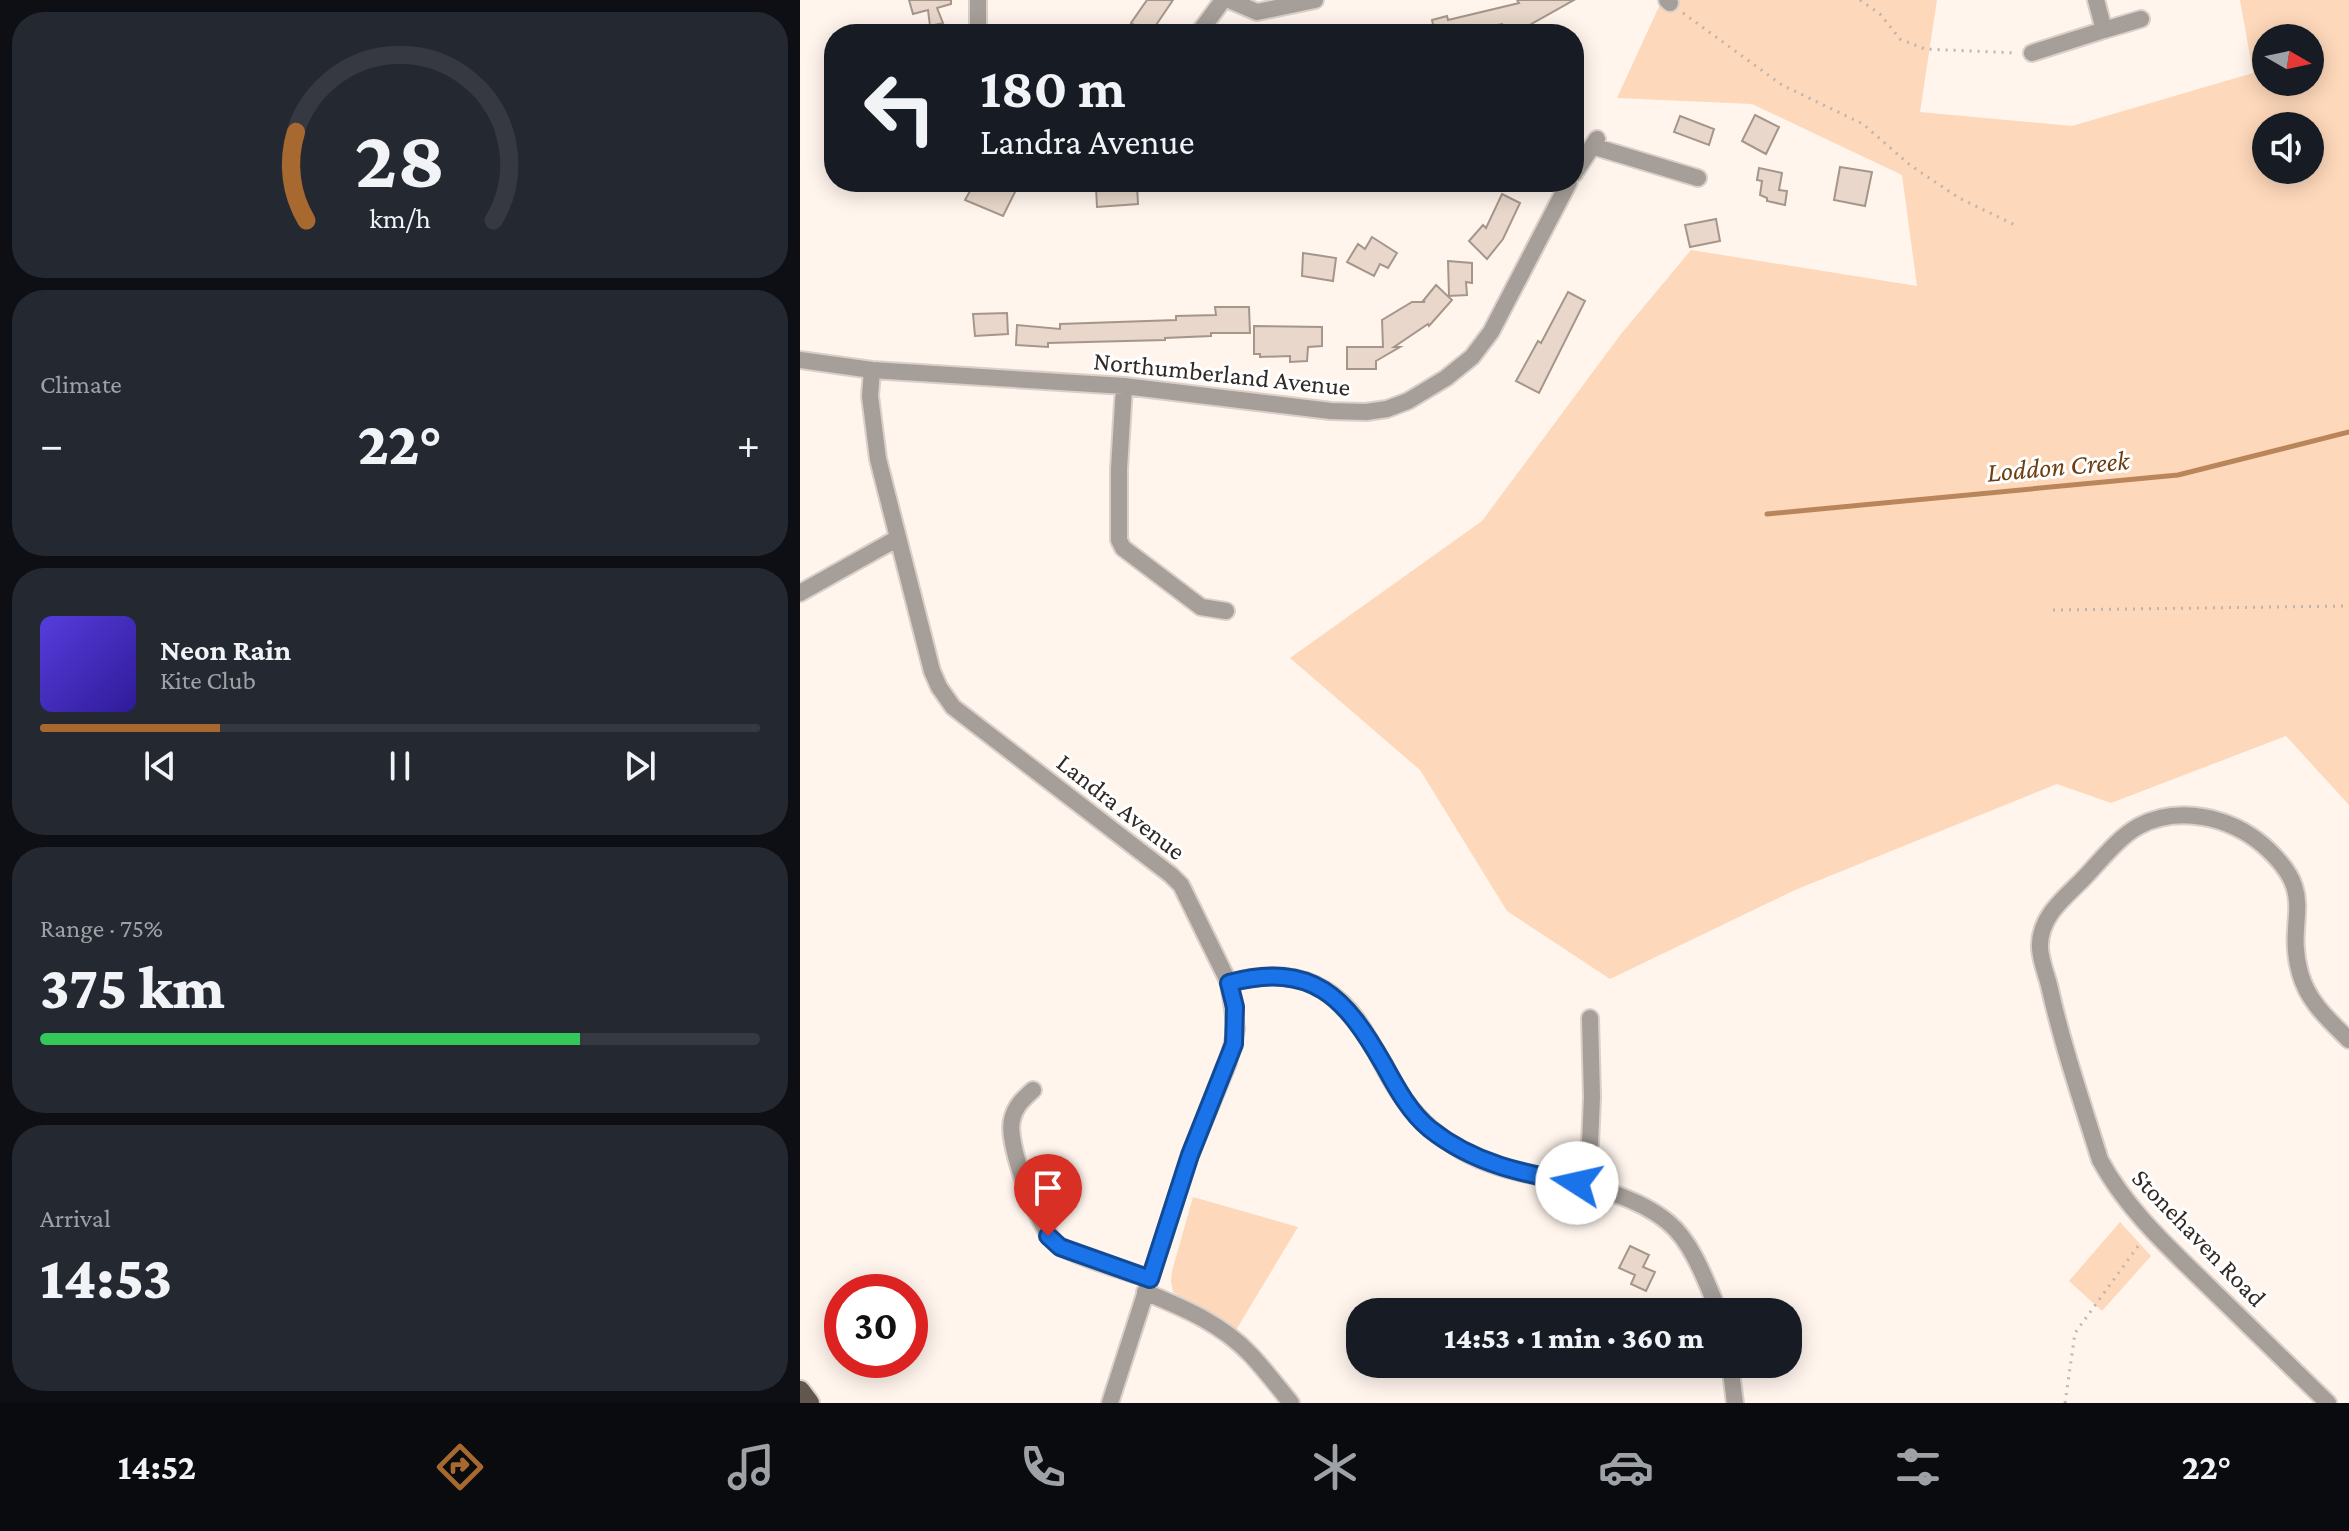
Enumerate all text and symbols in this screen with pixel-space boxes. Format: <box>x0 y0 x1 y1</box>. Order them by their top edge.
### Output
north arrow <box>2252 24 2324 96</box>
map controls <box>2252 24 2324 184</box>
icon: left <box>848 56 952 160</box>
text: 180 m <box>980 57 1126 119</box>
text: 28 <box>355 112 445 205</box>
button: sound <box>2252 112 2324 184</box>
text: Landra Avenue <box>980 122 1194 162</box>
text: km/h <box>369 202 431 234</box>
street label: Northumberland Avenue <box>1092 346 1352 402</box>
text: Climate <box>40 370 122 399</box>
text: 22° <box>358 410 442 477</box>
text: − <box>40 420 63 468</box>
text: + <box>737 420 760 468</box>
water label: Loddon Creek <box>1985 444 2132 488</box>
text: Neon Rain <box>160 633 291 666</box>
text: Kite Club <box>160 666 256 695</box>
icon: previous <box>138 744 182 788</box>
icon: pause <box>378 744 422 788</box>
icon: next <box>618 744 662 788</box>
street label: Landra Avenue <box>1051 748 1191 866</box>
text: Range · 75% <box>40 914 163 943</box>
text: 375 km <box>40 954 225 1021</box>
position arrow <box>1535 1141 1619 1225</box>
pin <box>1014 1154 1082 1236</box>
street label: Stonehaven Road <box>2126 1163 2272 1313</box>
icon: arrive <box>1026 1166 1070 1210</box>
text: Arrival <box>40 1204 111 1233</box>
text: 14:53 <box>40 1244 172 1311</box>
speed limit sign: 30 <box>824 1274 928 1378</box>
text: 14:53 · 1 min · 360 m <box>1444 1321 1704 1354</box>
icon: directions <box>432 1439 488 1495</box>
icon: music <box>723 1439 779 1495</box>
icon: phone <box>1015 1439 1071 1495</box>
icon: climate <box>1307 1439 1363 1495</box>
icon: car <box>1598 1439 1654 1495</box>
icon: filters <box>1890 1439 1946 1495</box>
text: 14:52 <box>118 1447 196 1487</box>
text: 22° <box>2182 1447 2231 1487</box>

